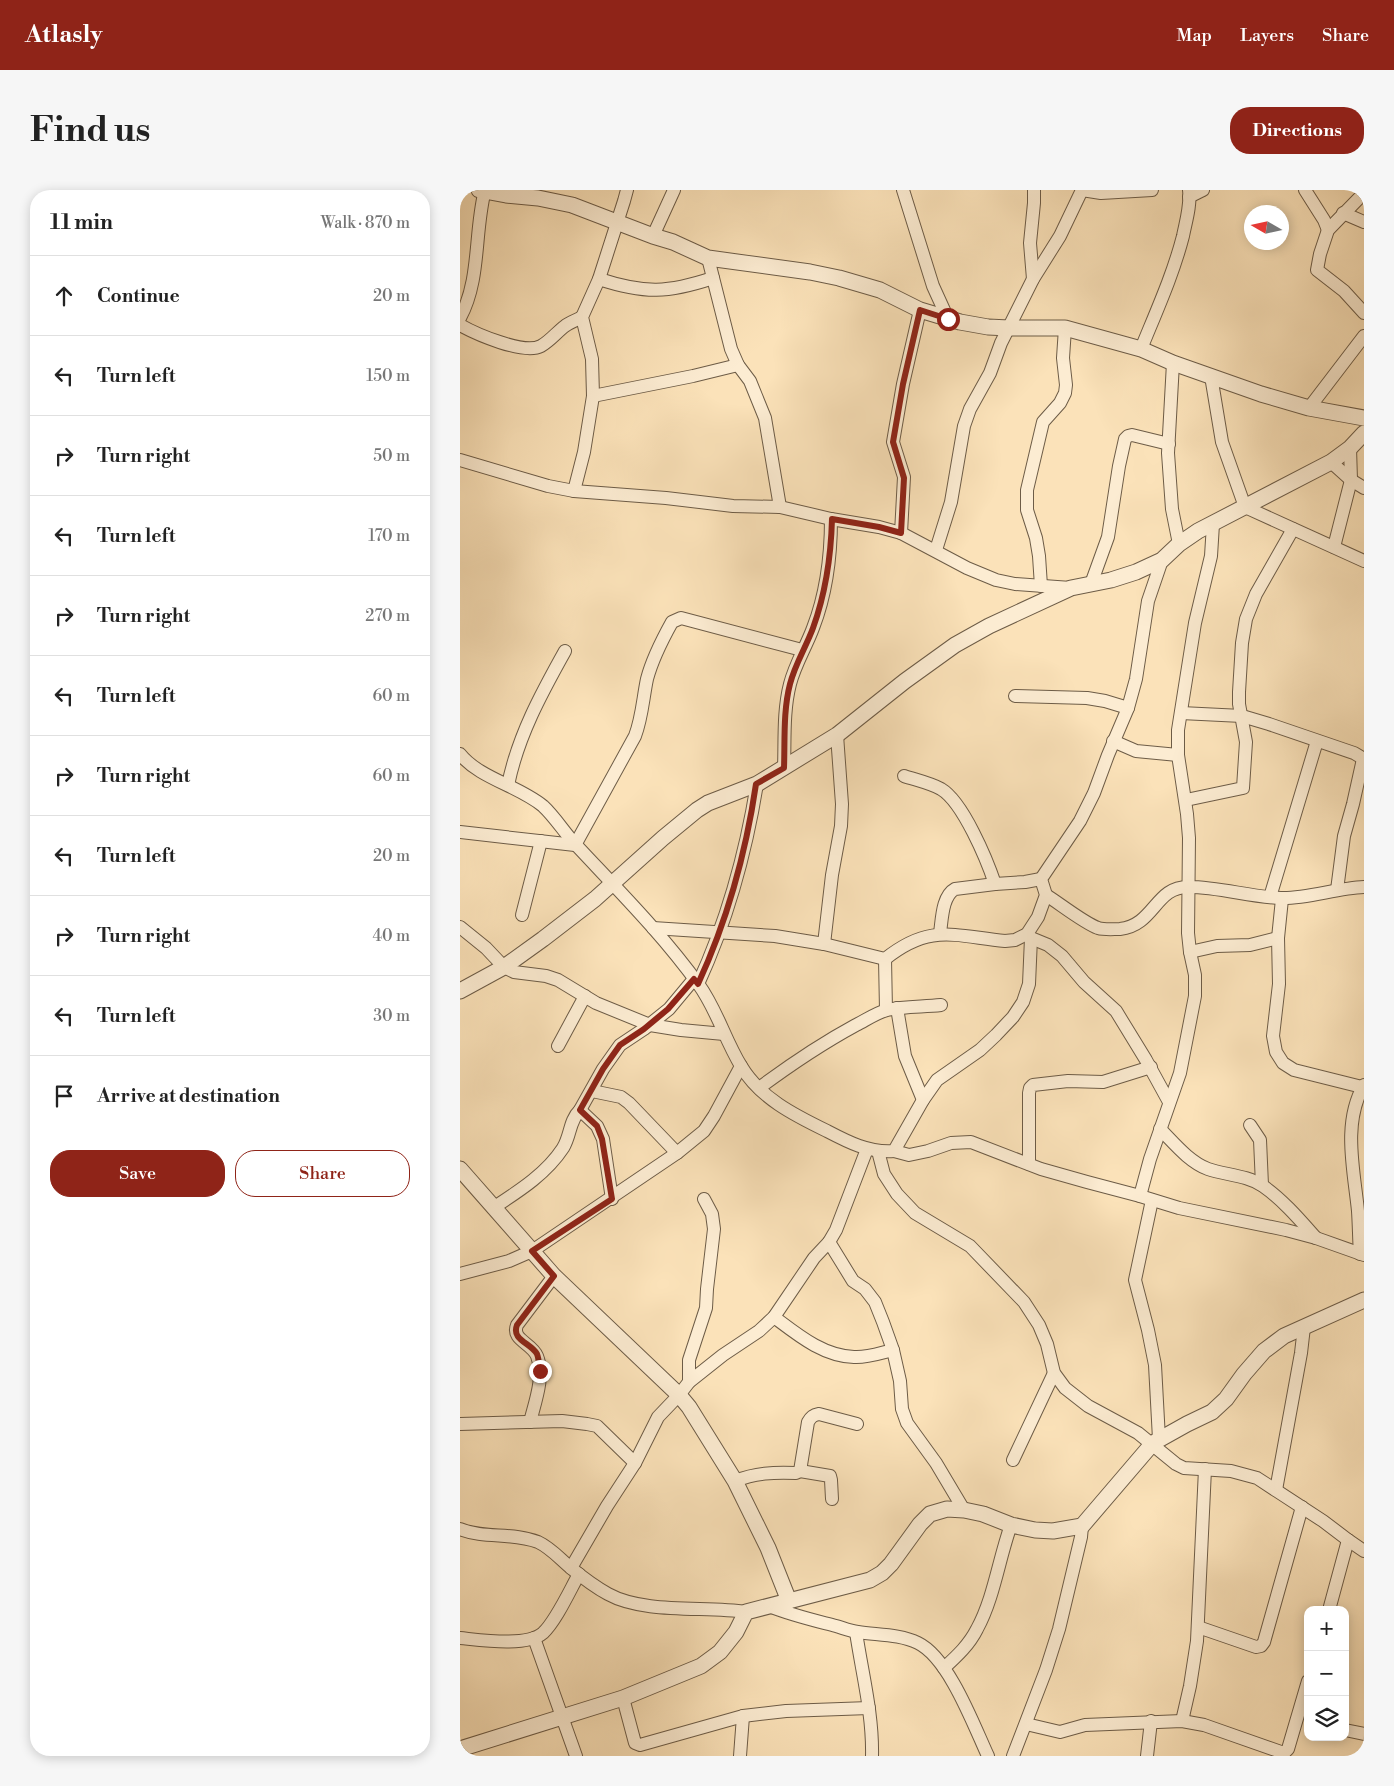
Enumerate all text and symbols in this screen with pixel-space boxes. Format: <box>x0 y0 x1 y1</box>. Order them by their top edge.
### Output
text: Atlasly <box>25 20 102 50</box>
text: Map <box>1177 24 1212 47</box>
text: Layers <box>1240 24 1294 47</box>
text: Share <box>1322 24 1369 47</box>
button: Directions <box>1230 107 1364 154</box>
text: Find us <box>30 109 150 152</box>
north arrow <box>1244 205 1289 250</box>
text: 11 min <box>50 210 113 236</box>
text: Walk · 870 m <box>321 213 410 233</box>
icon: ahead <box>50 282 78 310</box>
text: Continue <box>97 284 180 308</box>
text: 20 m <box>373 286 410 306</box>
route start <box>937 308 960 331</box>
icon: left <box>50 362 78 390</box>
text: Turn left <box>97 364 176 388</box>
text: 150 m <box>366 366 410 386</box>
icon: right <box>50 442 78 470</box>
text: Turn right <box>97 444 190 468</box>
text: 50 m <box>373 446 410 466</box>
icon: left <box>50 522 78 550</box>
text: Turn left <box>97 524 176 548</box>
text: 170 m <box>368 526 410 546</box>
icon: right <box>50 602 78 630</box>
text: Turn right <box>97 604 190 628</box>
text: 270 m <box>365 606 410 626</box>
icon: left <box>50 682 78 710</box>
text: Turn left <box>97 684 176 708</box>
text: 60 m <box>372 686 410 706</box>
icon: right <box>50 762 78 790</box>
text: Turn right <box>97 764 190 788</box>
text: 60 m <box>372 766 410 786</box>
icon: left <box>50 842 78 870</box>
text: Turn left <box>97 844 176 868</box>
text: 20 m <box>373 846 410 866</box>
icon: right <box>50 922 78 950</box>
text: Turn right <box>97 924 190 948</box>
text: 40 m <box>373 926 410 946</box>
icon: left <box>50 1002 78 1030</box>
text: Turn left <box>97 1004 176 1028</box>
text: 30 m <box>373 1006 410 1026</box>
icon: arrive <box>50 1082 78 1110</box>
text: Arrive at destination <box>97 1084 280 1108</box>
button: Save <box>50 1150 225 1197</box>
button: Share <box>235 1150 410 1197</box>
route end <box>529 1360 552 1383</box>
map controls <box>1304 1606 1349 1741</box>
button: + <box>1304 1606 1349 1651</box>
button: − <box>1304 1651 1349 1696</box>
button: layers <box>1304 1696 1349 1741</box>

